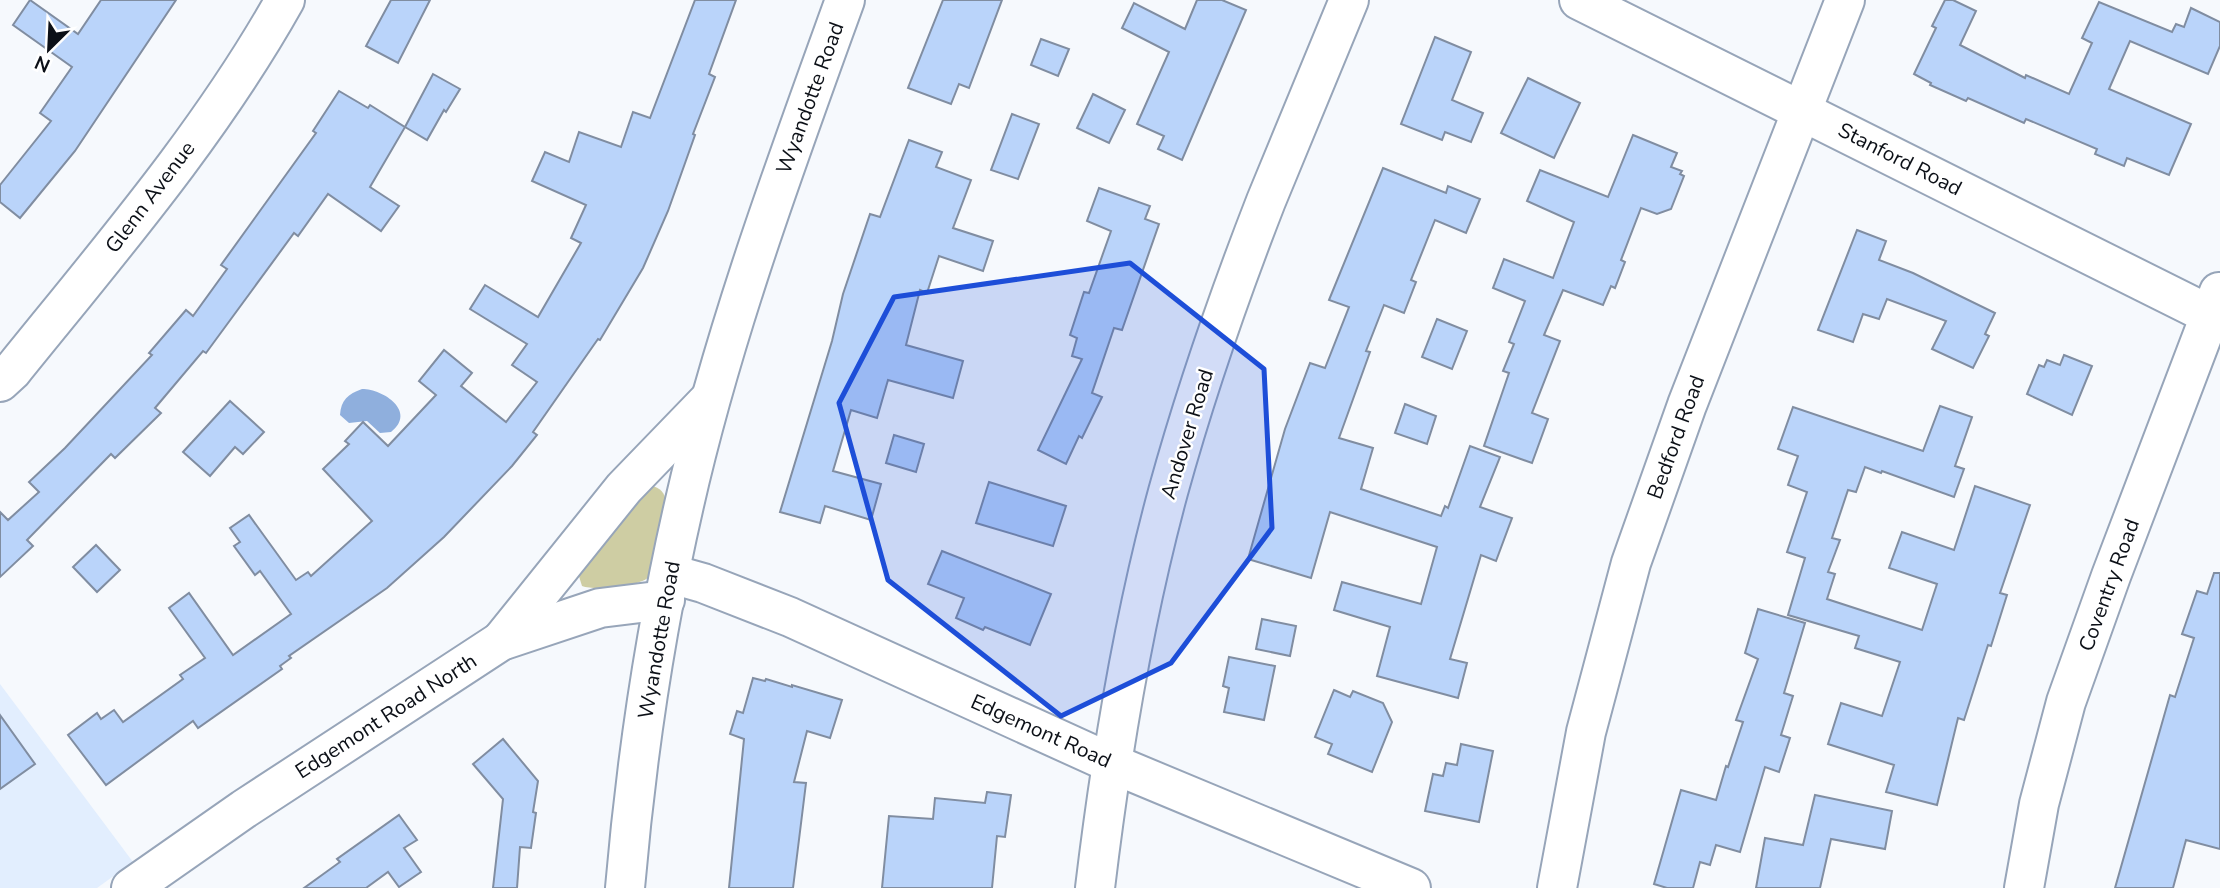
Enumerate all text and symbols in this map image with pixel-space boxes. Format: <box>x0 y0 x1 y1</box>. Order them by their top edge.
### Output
north arrow <box>14 14 84 84</box>
street label: Wyandotte Road <box>770 18 850 178</box>
text: N <box>31 49 54 78</box>
street label: Stanford Road <box>1833 116 1967 202</box>
street label: Glenn Avenue <box>99 135 201 259</box>
street label: Andover Road <box>1154 366 1220 502</box>
street label: Bedford Road <box>1641 371 1711 503</box>
street label: Coventry Road <box>2072 515 2146 655</box>
street label: Wyandotte Road <box>631 559 687 721</box>
street label: Edgemont Road North <box>290 647 482 785</box>
street label: Edgemont Road <box>966 687 1116 775</box>

